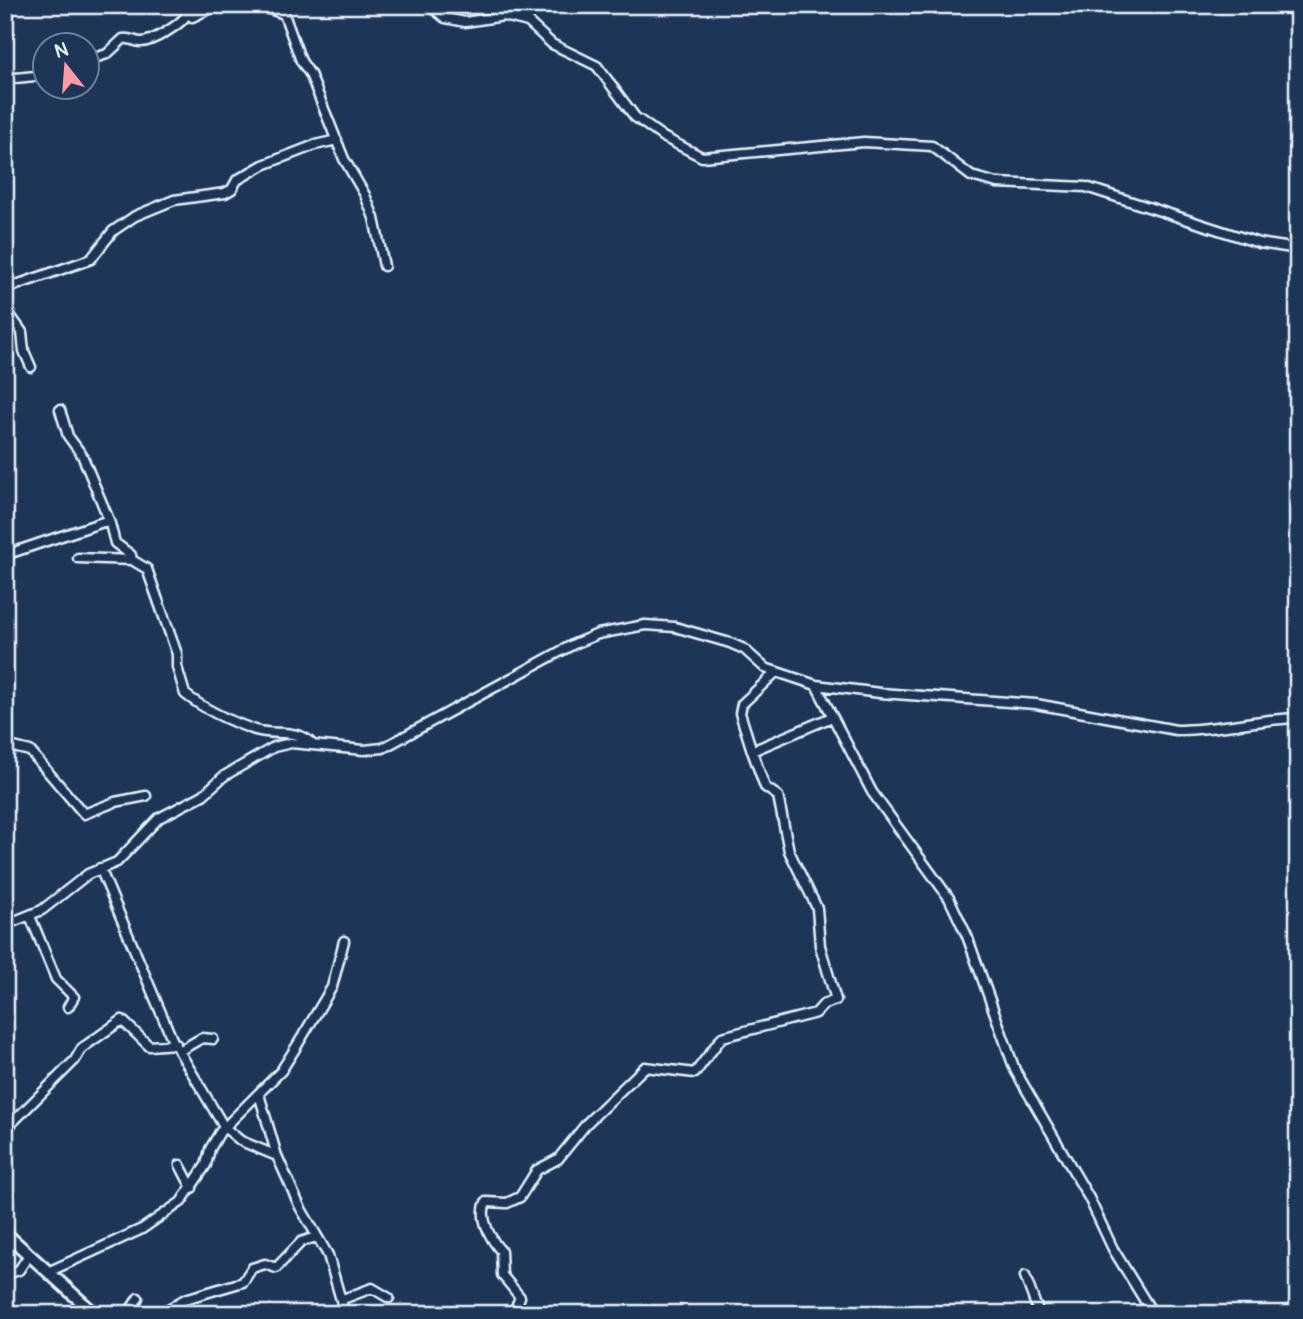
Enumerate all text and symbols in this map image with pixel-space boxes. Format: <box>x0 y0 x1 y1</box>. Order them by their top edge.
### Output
north arrow <box>32 32 102 102</box>
text: N <box>52 37 71 64</box>

